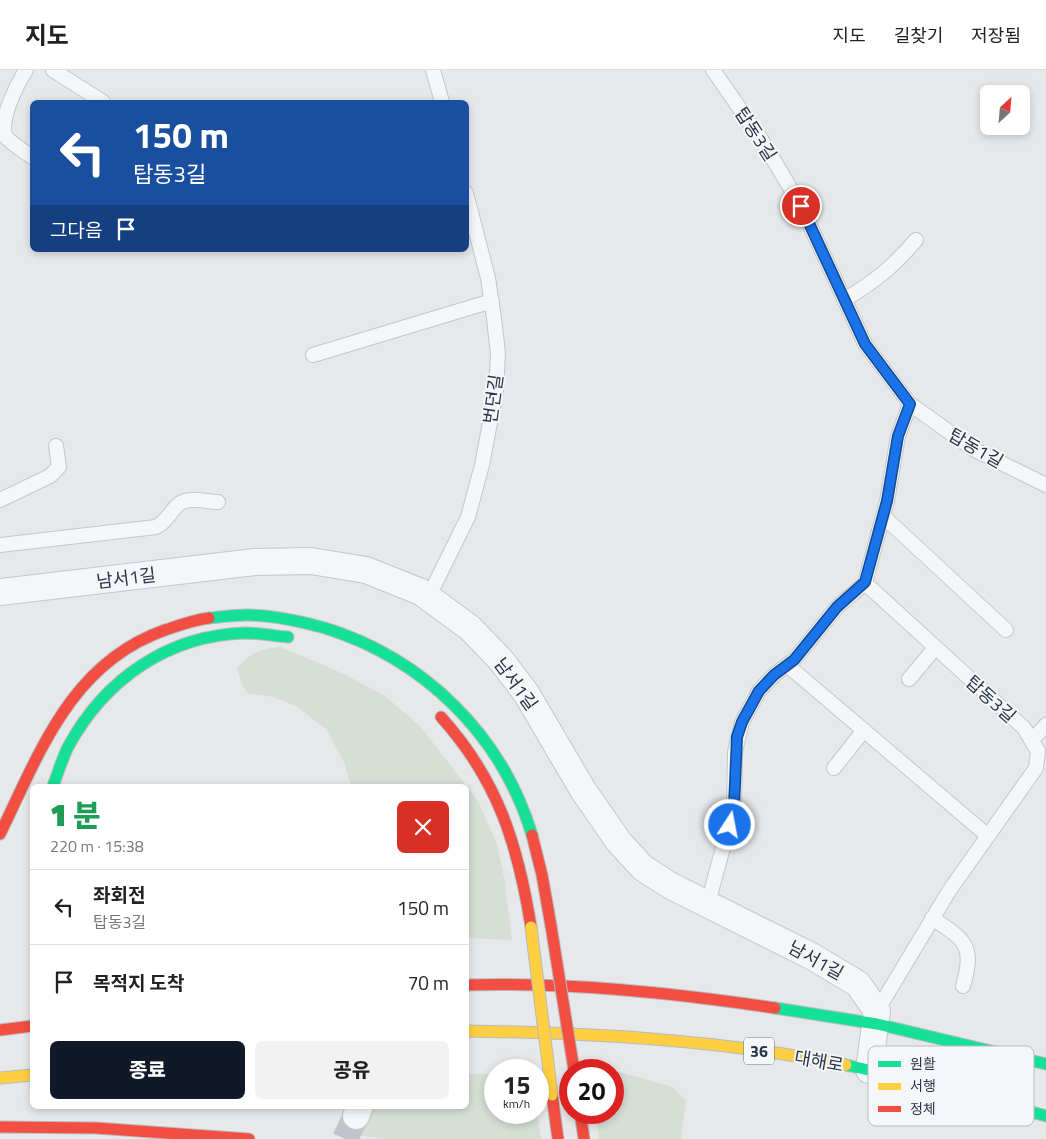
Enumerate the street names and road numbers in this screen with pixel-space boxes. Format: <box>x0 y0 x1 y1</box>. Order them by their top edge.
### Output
street label: 탑동3길 <box>728 102 784 166</box>
street label: 번던길 <box>476 373 510 425</box>
street label: 탑동1길 <box>943 421 1009 475</box>
street label: 남서1길 <box>95 561 157 595</box>
street label: 남서1길 <box>488 652 544 716</box>
street label: 탑동3길 <box>960 669 1022 729</box>
street label: 남서1길 <box>783 934 849 986</box>
road number: 36 <box>744 1038 774 1064</box>
street label: 대해로 <box>792 1043 846 1079</box>

